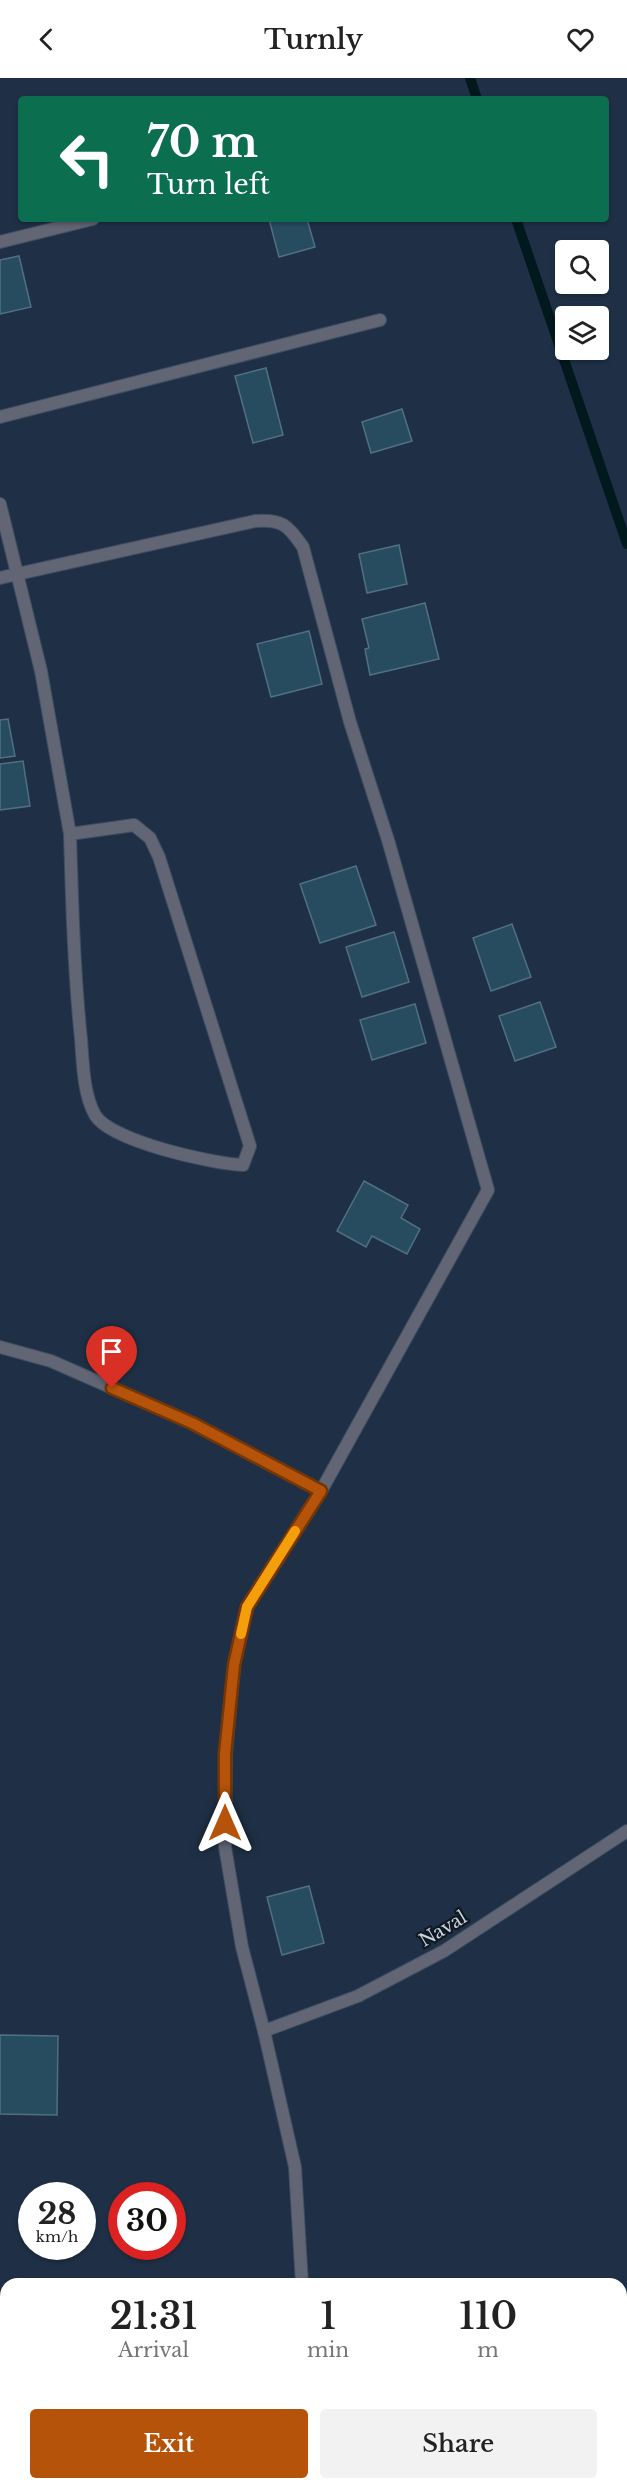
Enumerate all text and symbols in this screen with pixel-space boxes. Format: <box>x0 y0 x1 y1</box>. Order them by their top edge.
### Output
icon: back <box>30 23 63 56</box>
text: Turnly <box>264 23 363 56</box>
icon: heart <box>564 23 597 56</box>
text: 70 m <box>147 116 258 168</box>
icon: left <box>48 120 126 198</box>
text: Turn left <box>147 168 270 201</box>
map controls <box>555 240 609 360</box>
button: search <box>555 240 609 294</box>
button: layers <box>555 306 609 360</box>
pin <box>86 1326 137 1388</box>
icon: arrive <box>95 1335 128 1368</box>
position arrow <box>193 1791 257 1855</box>
street label: Naval <box>415 1906 471 1952</box>
speed limit sign: 30 <box>108 2182 186 2260</box>
text: 28 <box>38 2195 76 2232</box>
text: km/h <box>36 2227 78 2246</box>
text: 21:31 <box>110 2294 197 2339</box>
text: 1 <box>320 2294 336 2339</box>
text: 110 <box>459 2294 517 2339</box>
text: Arrival <box>118 2338 189 2362</box>
text: min <box>307 2338 349 2362</box>
text: m <box>477 2338 499 2362</box>
button: Exit <box>30 2409 308 2478</box>
button: Share <box>320 2409 597 2478</box>

